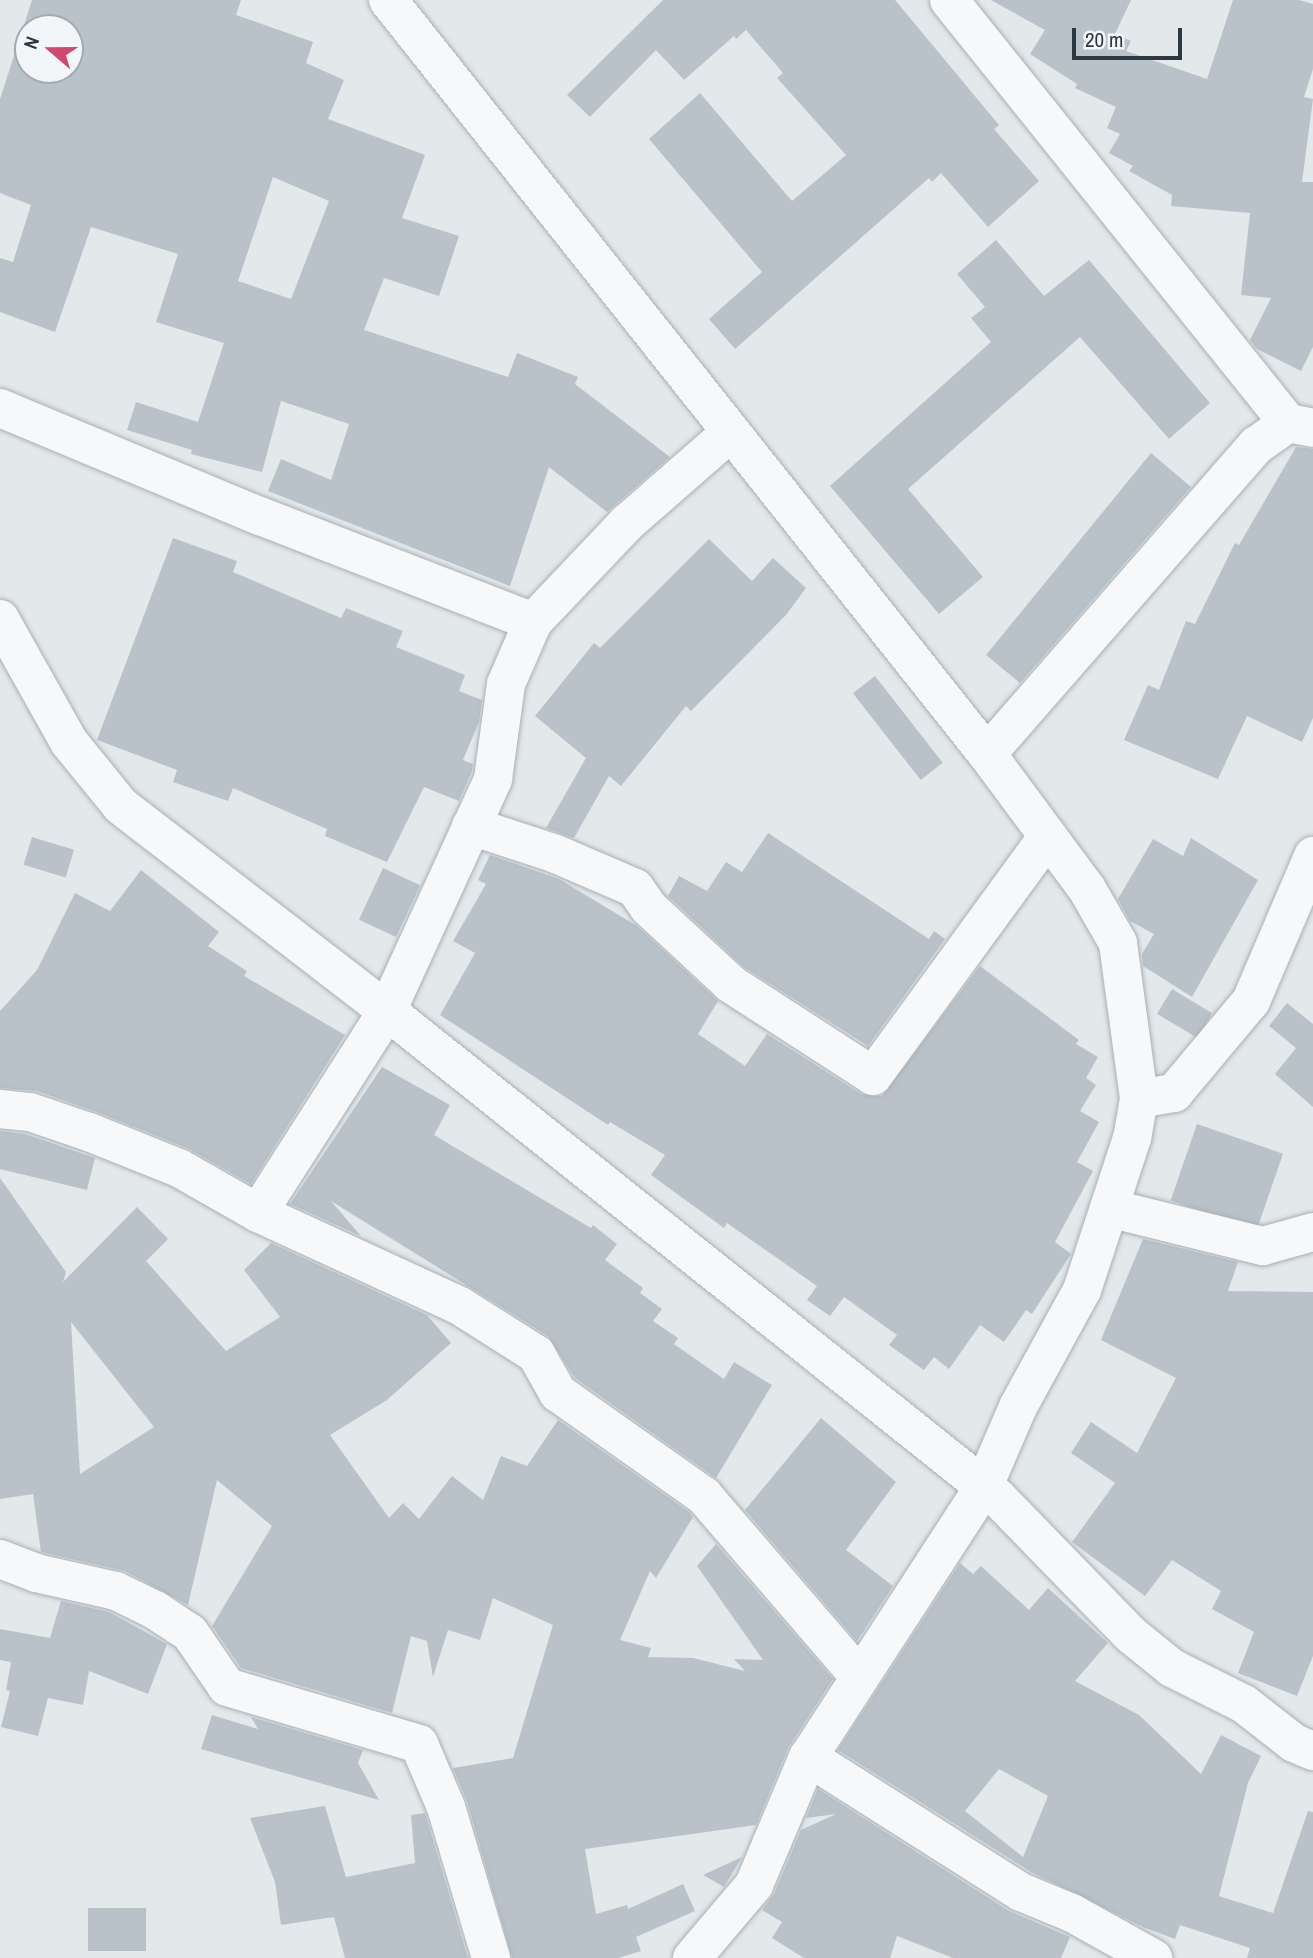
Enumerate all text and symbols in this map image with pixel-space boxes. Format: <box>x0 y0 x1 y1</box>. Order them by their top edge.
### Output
north arrow <box>14 14 84 84</box>
scale bar <box>1075 14 1185 58</box>
text: 20 m <box>1085 25 1123 54</box>
text: N <box>17 33 45 52</box>

